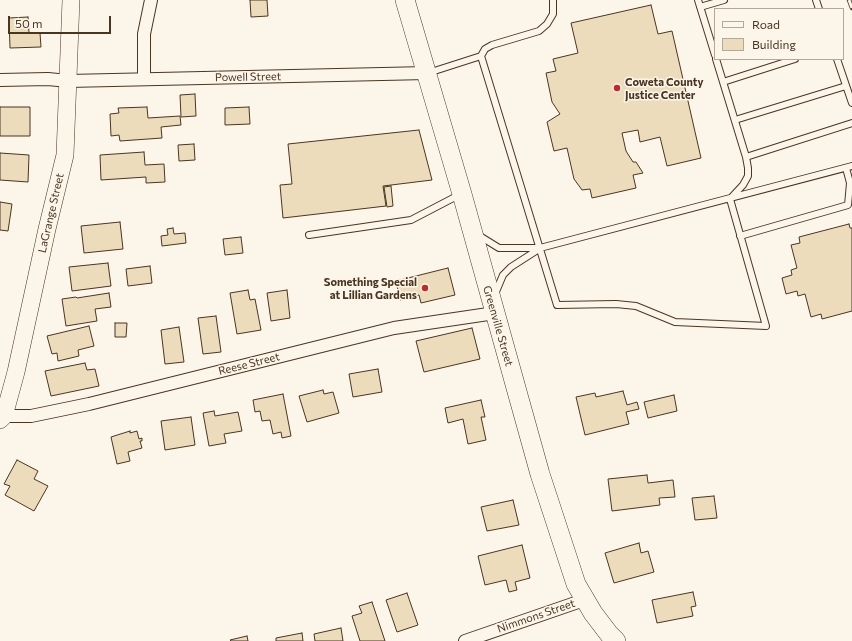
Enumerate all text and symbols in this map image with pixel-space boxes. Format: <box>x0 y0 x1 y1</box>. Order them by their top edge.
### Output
scale bar <box>10 8 113 34</box>
legend <box>714 8 844 60</box>
text: 50 m <box>15 16 43 30</box>
text: Road <box>752 17 780 31</box>
text: Building <box>752 37 796 51</box>
street label: Powell Street <box>215 70 281 84</box>
place label: Coweta County Justice Center <box>625 75 703 101</box>
marker: Coweta County Justice Center <box>612 83 622 93</box>
street label: LaGrange Street <box>35 172 67 254</box>
place label: Something Special at Lillian Gardens <box>324 275 417 301</box>
marker: Something Special at Lillian Gardens <box>420 283 430 293</box>
street label: Greenville Street <box>480 284 516 368</box>
street label: Reese Street <box>217 350 281 378</box>
street label: Nimmons Street <box>495 597 577 635</box>

